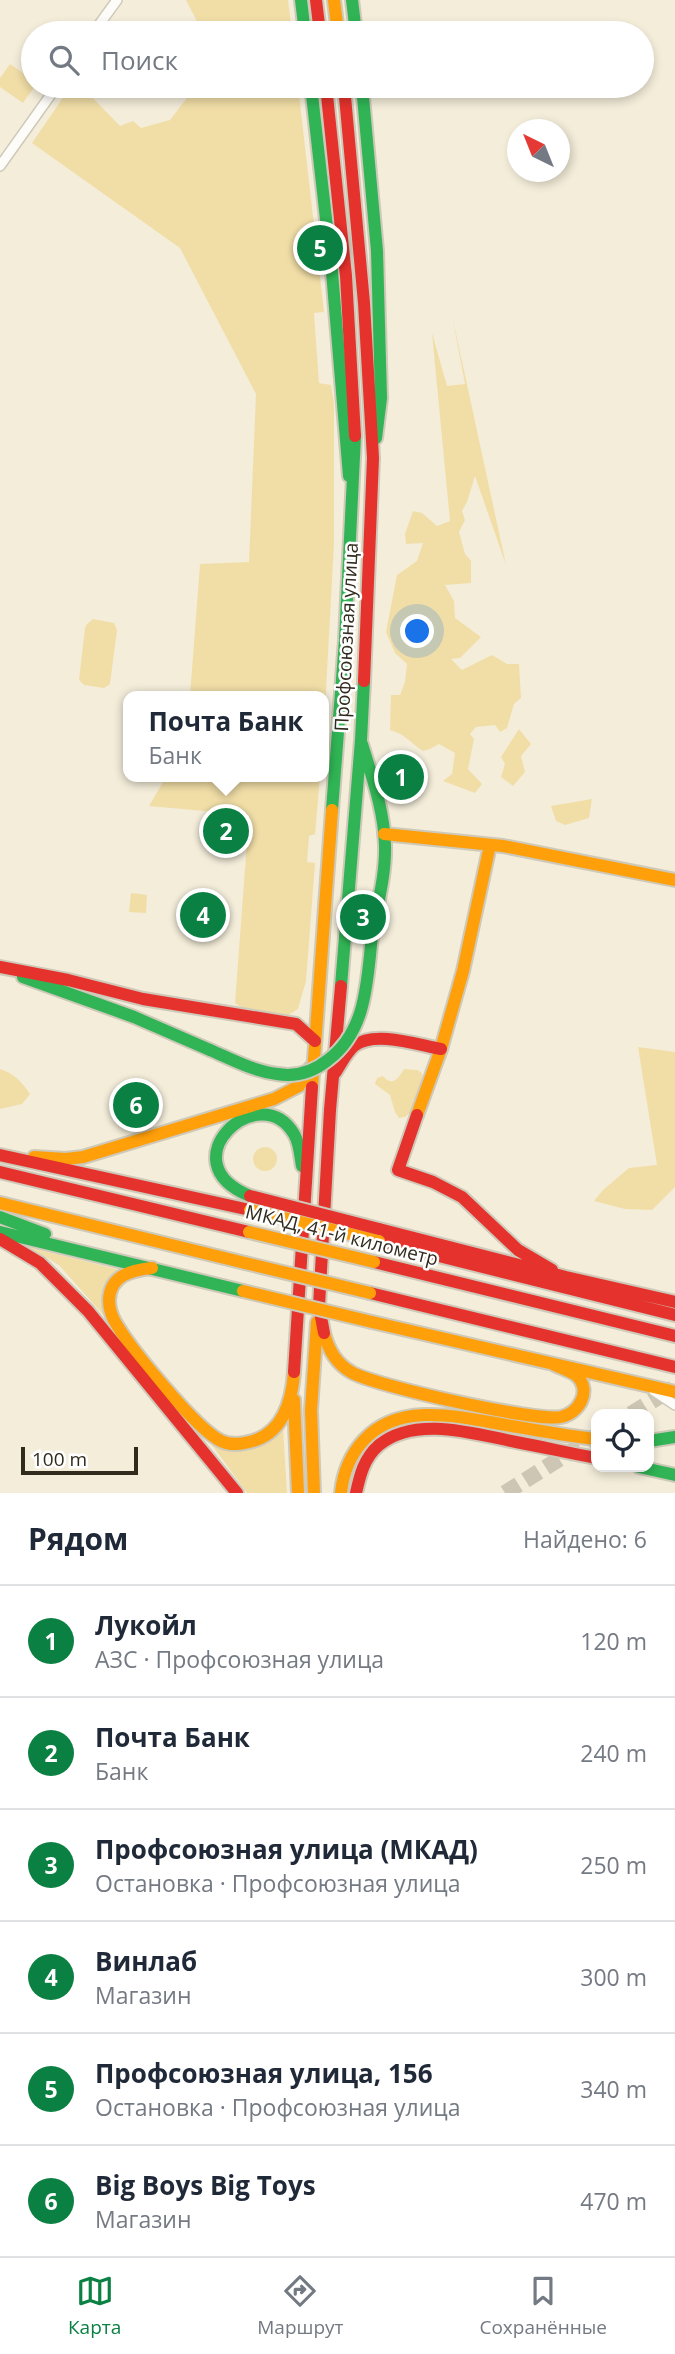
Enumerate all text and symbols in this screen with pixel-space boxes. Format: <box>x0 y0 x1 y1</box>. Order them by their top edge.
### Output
search box <box>21 21 654 98</box>
icon: search <box>45 41 83 79</box>
text: Поиск <box>101 42 178 78</box>
north arrow <box>507 119 570 182</box>
pin: 5 <box>297 222 343 274</box>
street label: Профсоюзная улица <box>328 542 364 732</box>
your location <box>400 614 434 648</box>
popup <box>123 691 329 782</box>
text: Почта Банк <box>149 703 303 739</box>
text: Банк <box>149 739 202 771</box>
pin: 1 <box>378 751 424 803</box>
pin: 2 <box>203 805 249 857</box>
pin: 4 <box>180 889 226 941</box>
pin: 3 <box>340 891 386 943</box>
pin: 6 <box>113 1079 159 1131</box>
street label: МКАД, 41-й километр <box>243 1198 441 1272</box>
map controls <box>591 1409 654 1472</box>
button: locate <box>591 1409 654 1472</box>
scale bar <box>21 1444 138 1476</box>
text: 100 m <box>32 1446 87 1472</box>
text: Рядом <box>28 1518 128 1559</box>
text: Найдено: 6 <box>523 1523 647 1555</box>
text: Лукойл <box>95 1607 197 1643</box>
text: 1 <box>44 1625 58 1657</box>
text: 120 m <box>580 1625 647 1657</box>
text: АЗС · Профсоюзная улица <box>95 1643 384 1675</box>
text: Почта Банк <box>95 1719 250 1755</box>
text: 2 <box>44 1737 58 1769</box>
text: 240 m <box>580 1737 647 1769</box>
text: Банк <box>95 1755 148 1787</box>
text: Профсоюзная улица (МКАД) <box>95 1831 478 1867</box>
text: 3 <box>44 1849 58 1881</box>
text: 250 m <box>580 1849 647 1881</box>
text: Остановка · Профсоюзная улица <box>95 1867 460 1899</box>
text: Винлаб <box>95 1943 197 1979</box>
text: 4 <box>44 1961 58 1993</box>
text: 300 m <box>580 1961 647 1993</box>
text: Магазин <box>95 1979 191 2011</box>
text: Профсоюзная улица, 156 <box>95 2055 433 2091</box>
text: 5 <box>44 2073 58 2105</box>
text: 340 m <box>580 2073 647 2105</box>
text: Остановка · Профсоюзная улица <box>95 2091 460 2123</box>
text: Big Boys Big Toys <box>95 2167 316 2203</box>
text: 6 <box>44 2185 58 2217</box>
text: 470 m <box>580 2185 647 2217</box>
text: Магазин <box>95 2203 191 2235</box>
tab: Карта <box>68 2272 121 2340</box>
tab: Маршрут <box>257 2272 344 2340</box>
tab: Сохранённые <box>479 2272 607 2340</box>

